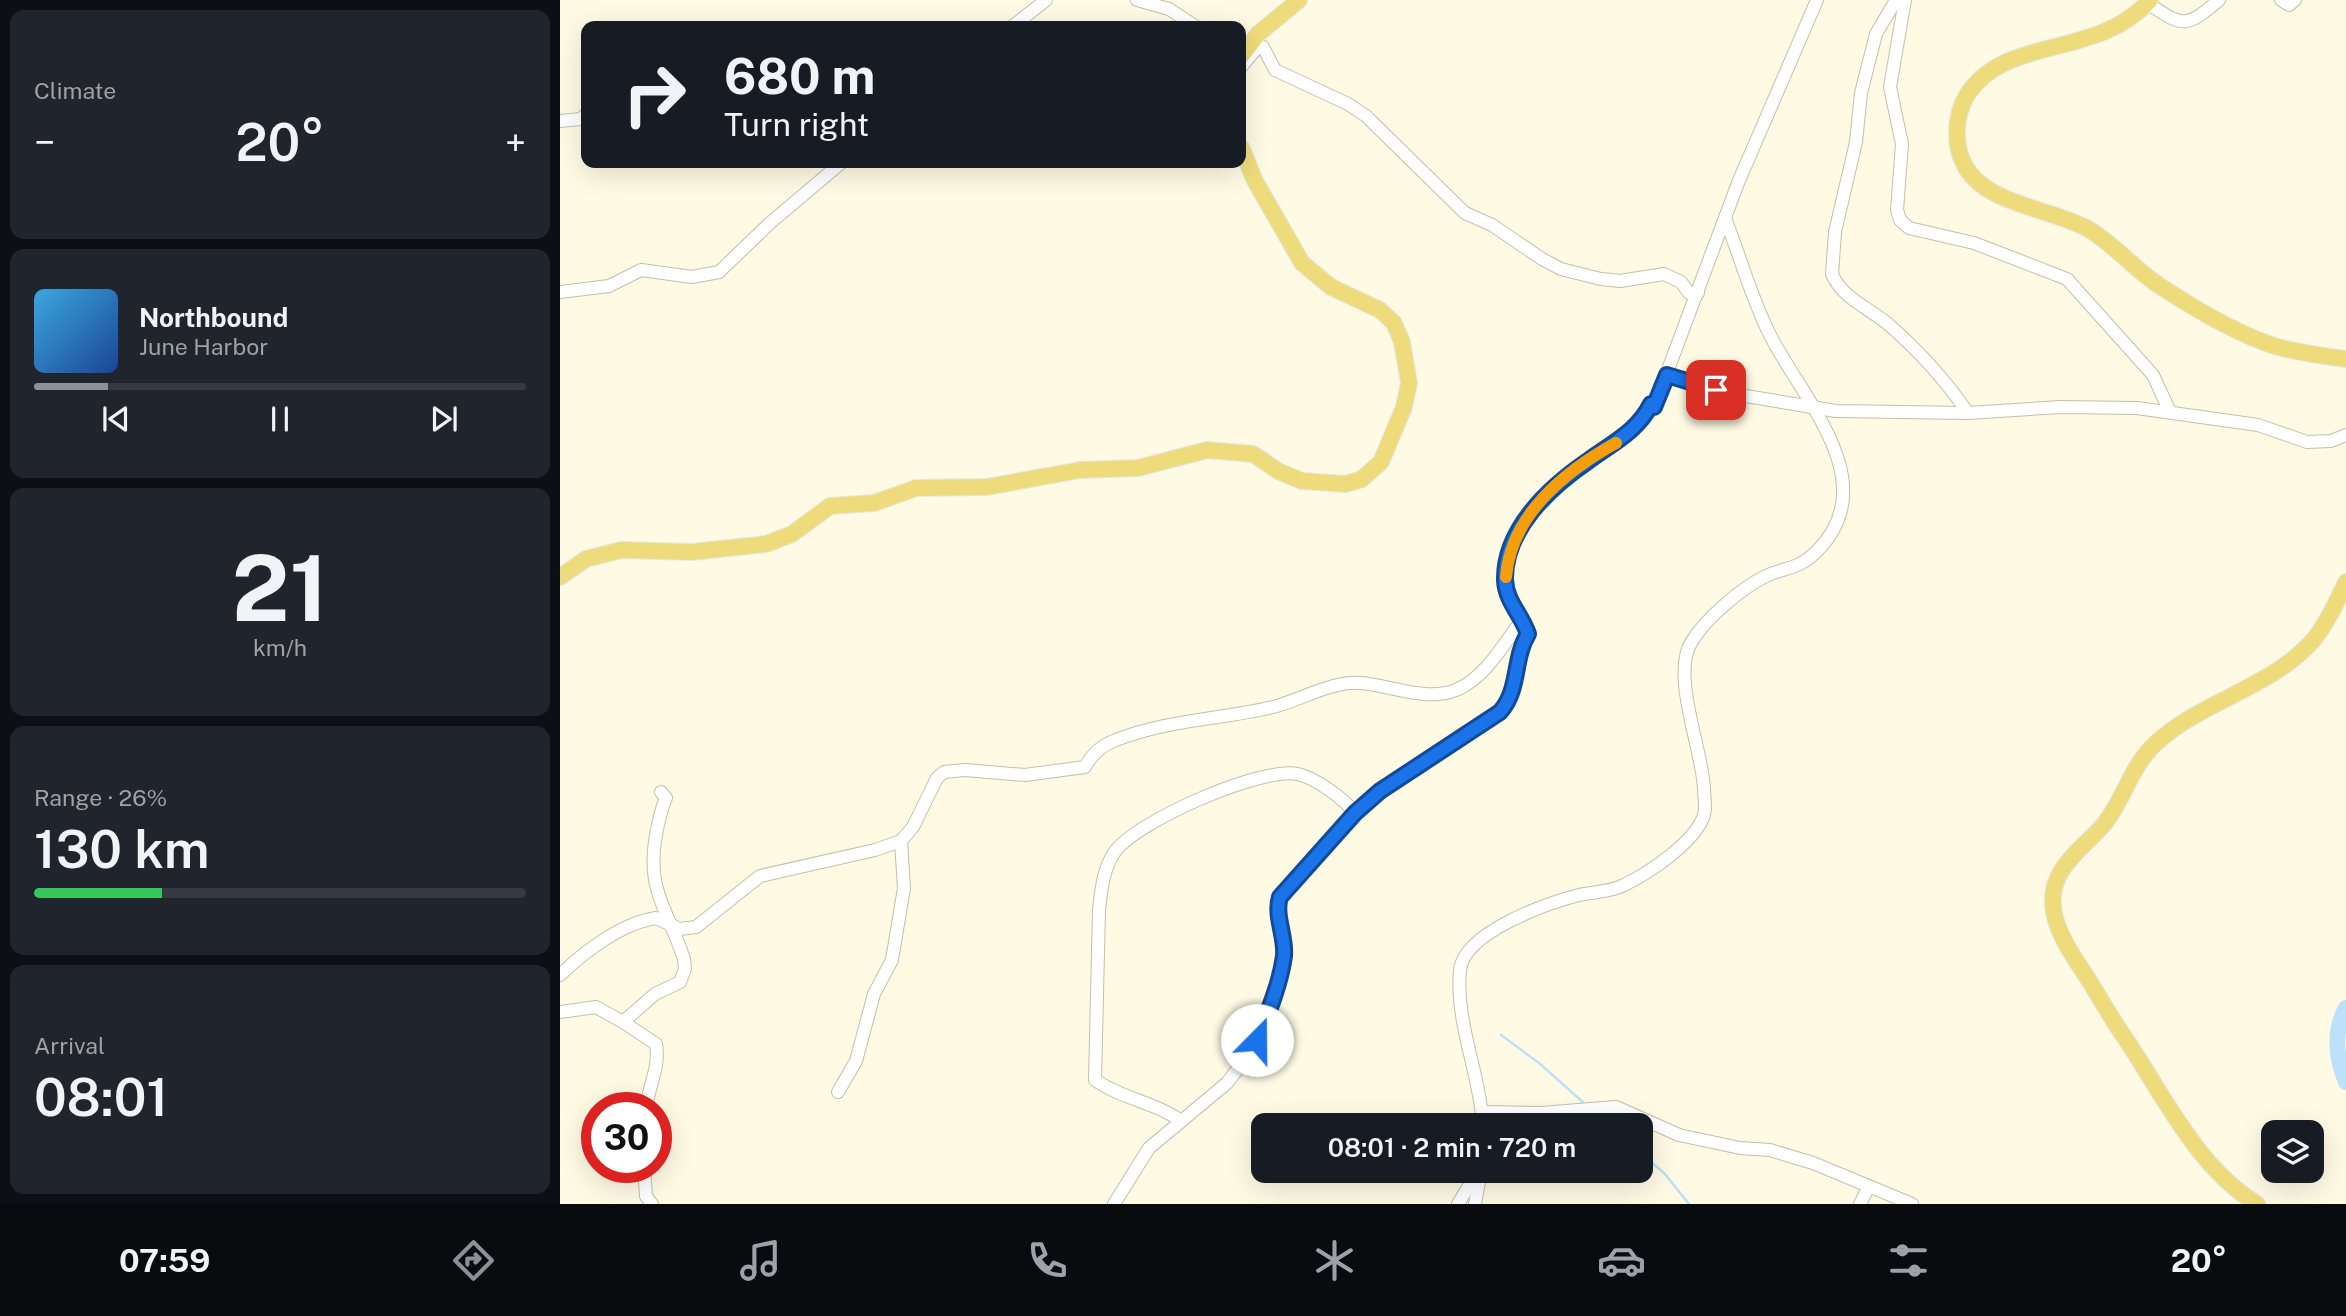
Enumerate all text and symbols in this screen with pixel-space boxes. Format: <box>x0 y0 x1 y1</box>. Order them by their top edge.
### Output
text: 680 m <box>724 47 875 105</box>
icon: right <box>609 49 700 140</box>
text: Climate <box>34 77 116 104</box>
text: Turn right <box>724 106 869 143</box>
text: 20° <box>235 112 325 173</box>
text: − <box>34 120 55 165</box>
text: + <box>505 120 526 165</box>
text: Northbound <box>139 302 288 333</box>
text: June Harbor <box>139 333 268 360</box>
pin <box>1686 360 1746 420</box>
icon: arrive <box>1697 371 1735 409</box>
icon: previous <box>97 400 135 438</box>
icon: pause <box>261 400 299 438</box>
icon: next <box>425 400 463 438</box>
text: 21 <box>232 535 328 641</box>
text: km/h <box>253 634 307 661</box>
text: Range · 26% <box>34 784 167 811</box>
text: 130 km <box>34 819 210 880</box>
position arrow <box>1220 1003 1294 1077</box>
text: Arrival <box>34 1032 105 1059</box>
text: 08:01 <box>34 1067 168 1128</box>
speed limit sign: 30 <box>581 1092 672 1183</box>
map controls <box>2261 1120 2324 1183</box>
button: layers <box>2261 1120 2324 1183</box>
text: 08:01 · 2 min · 720 m <box>1328 1132 1576 1163</box>
icon: directions <box>449 1236 498 1285</box>
icon: music <box>736 1236 785 1285</box>
icon: phone <box>1023 1236 1072 1285</box>
icon: climate <box>1310 1236 1359 1285</box>
icon: car <box>1597 1236 1646 1285</box>
icon: filters <box>1884 1236 1933 1285</box>
text: 07:59 <box>119 1242 210 1279</box>
text: 20° <box>2171 1242 2227 1279</box>

